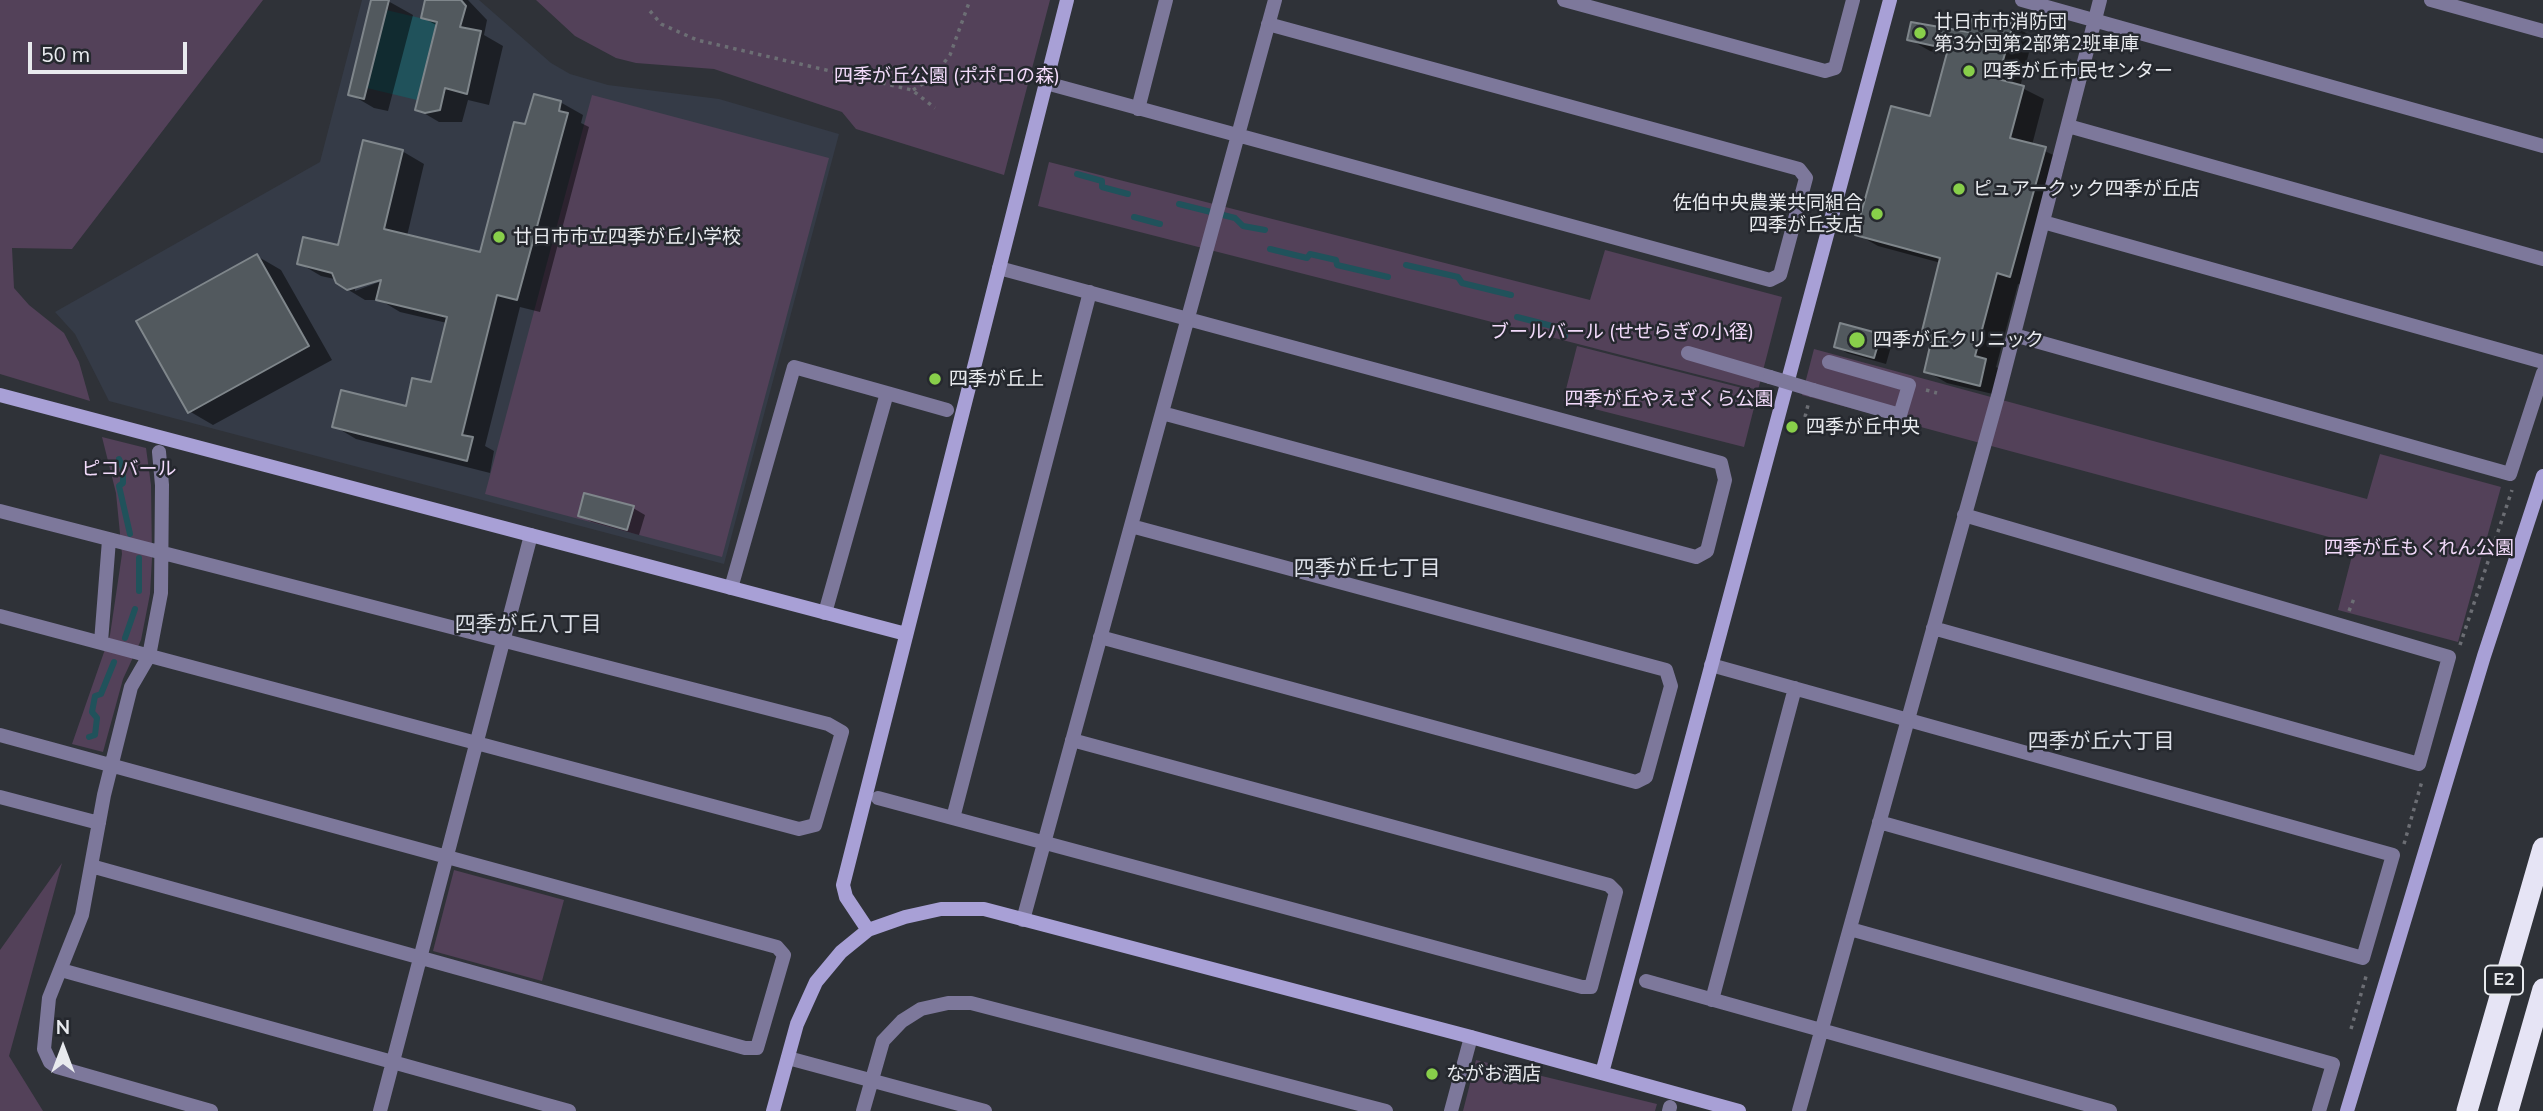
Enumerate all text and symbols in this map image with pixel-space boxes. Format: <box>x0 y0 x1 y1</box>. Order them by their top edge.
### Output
place label: 廿日市市消防団 第3分団第2部第2班車庫 <box>1934 11 2139 55</box>
marker: 廿日市市消防団 第3分団第2部第2班車庫 <box>1912 25 1928 41</box>
scale bar <box>32 28 191 72</box>
text: 50 m <box>41 41 90 67</box>
place label: 四季が丘市民センター <box>1983 60 2173 82</box>
marker: 四季が丘市民センター <box>1961 63 1977 79</box>
park label: 四季が丘公園 (ポポロの森) <box>834 65 1060 87</box>
place label: ピュアークック四季が丘店 <box>1973 178 2200 200</box>
marker: ピュアークック四季が丘店 <box>1951 181 1967 197</box>
place label: 佐伯中央農業共同組合 四季が丘支店 <box>1673 192 1863 236</box>
marker: 佐伯中央農業共同組合 四季が丘支店 <box>1869 206 1885 222</box>
place label: 廿日市市立四季が丘小学校 <box>513 226 741 248</box>
marker: 廿日市市立四季が丘小学校 <box>491 229 507 245</box>
park label: ブールバール (せせらぎの小径) <box>1490 321 1754 343</box>
place label: 四季が丘クリニック <box>1873 329 2044 351</box>
marker: 四季が丘クリニック <box>1847 330 1867 350</box>
place label: 四季が丘上 <box>949 368 1044 390</box>
marker: 四季が丘上 <box>927 371 943 387</box>
park label: 四季が丘やえざくら公園 <box>1565 388 1773 410</box>
place label: 四季が丘中央 <box>1806 416 1920 438</box>
marker: 四季が丘中央 <box>1784 419 1800 435</box>
park label: ピコバール <box>82 458 176 480</box>
park label: 四季が丘もくれん公園 <box>2324 537 2514 559</box>
district label: 四季が丘七丁目 <box>1294 556 1440 582</box>
district label: 四季が丘八丁目 <box>455 612 601 638</box>
district label: 四季が丘六丁目 <box>2028 729 2174 755</box>
road number: E2 <box>2485 965 2523 995</box>
north arrow <box>28 1013 98 1083</box>
text: N <box>56 1015 70 1039</box>
place label: ながお酒店 <box>1446 1063 1541 1085</box>
marker: ながお酒店 <box>1424 1066 1440 1082</box>

